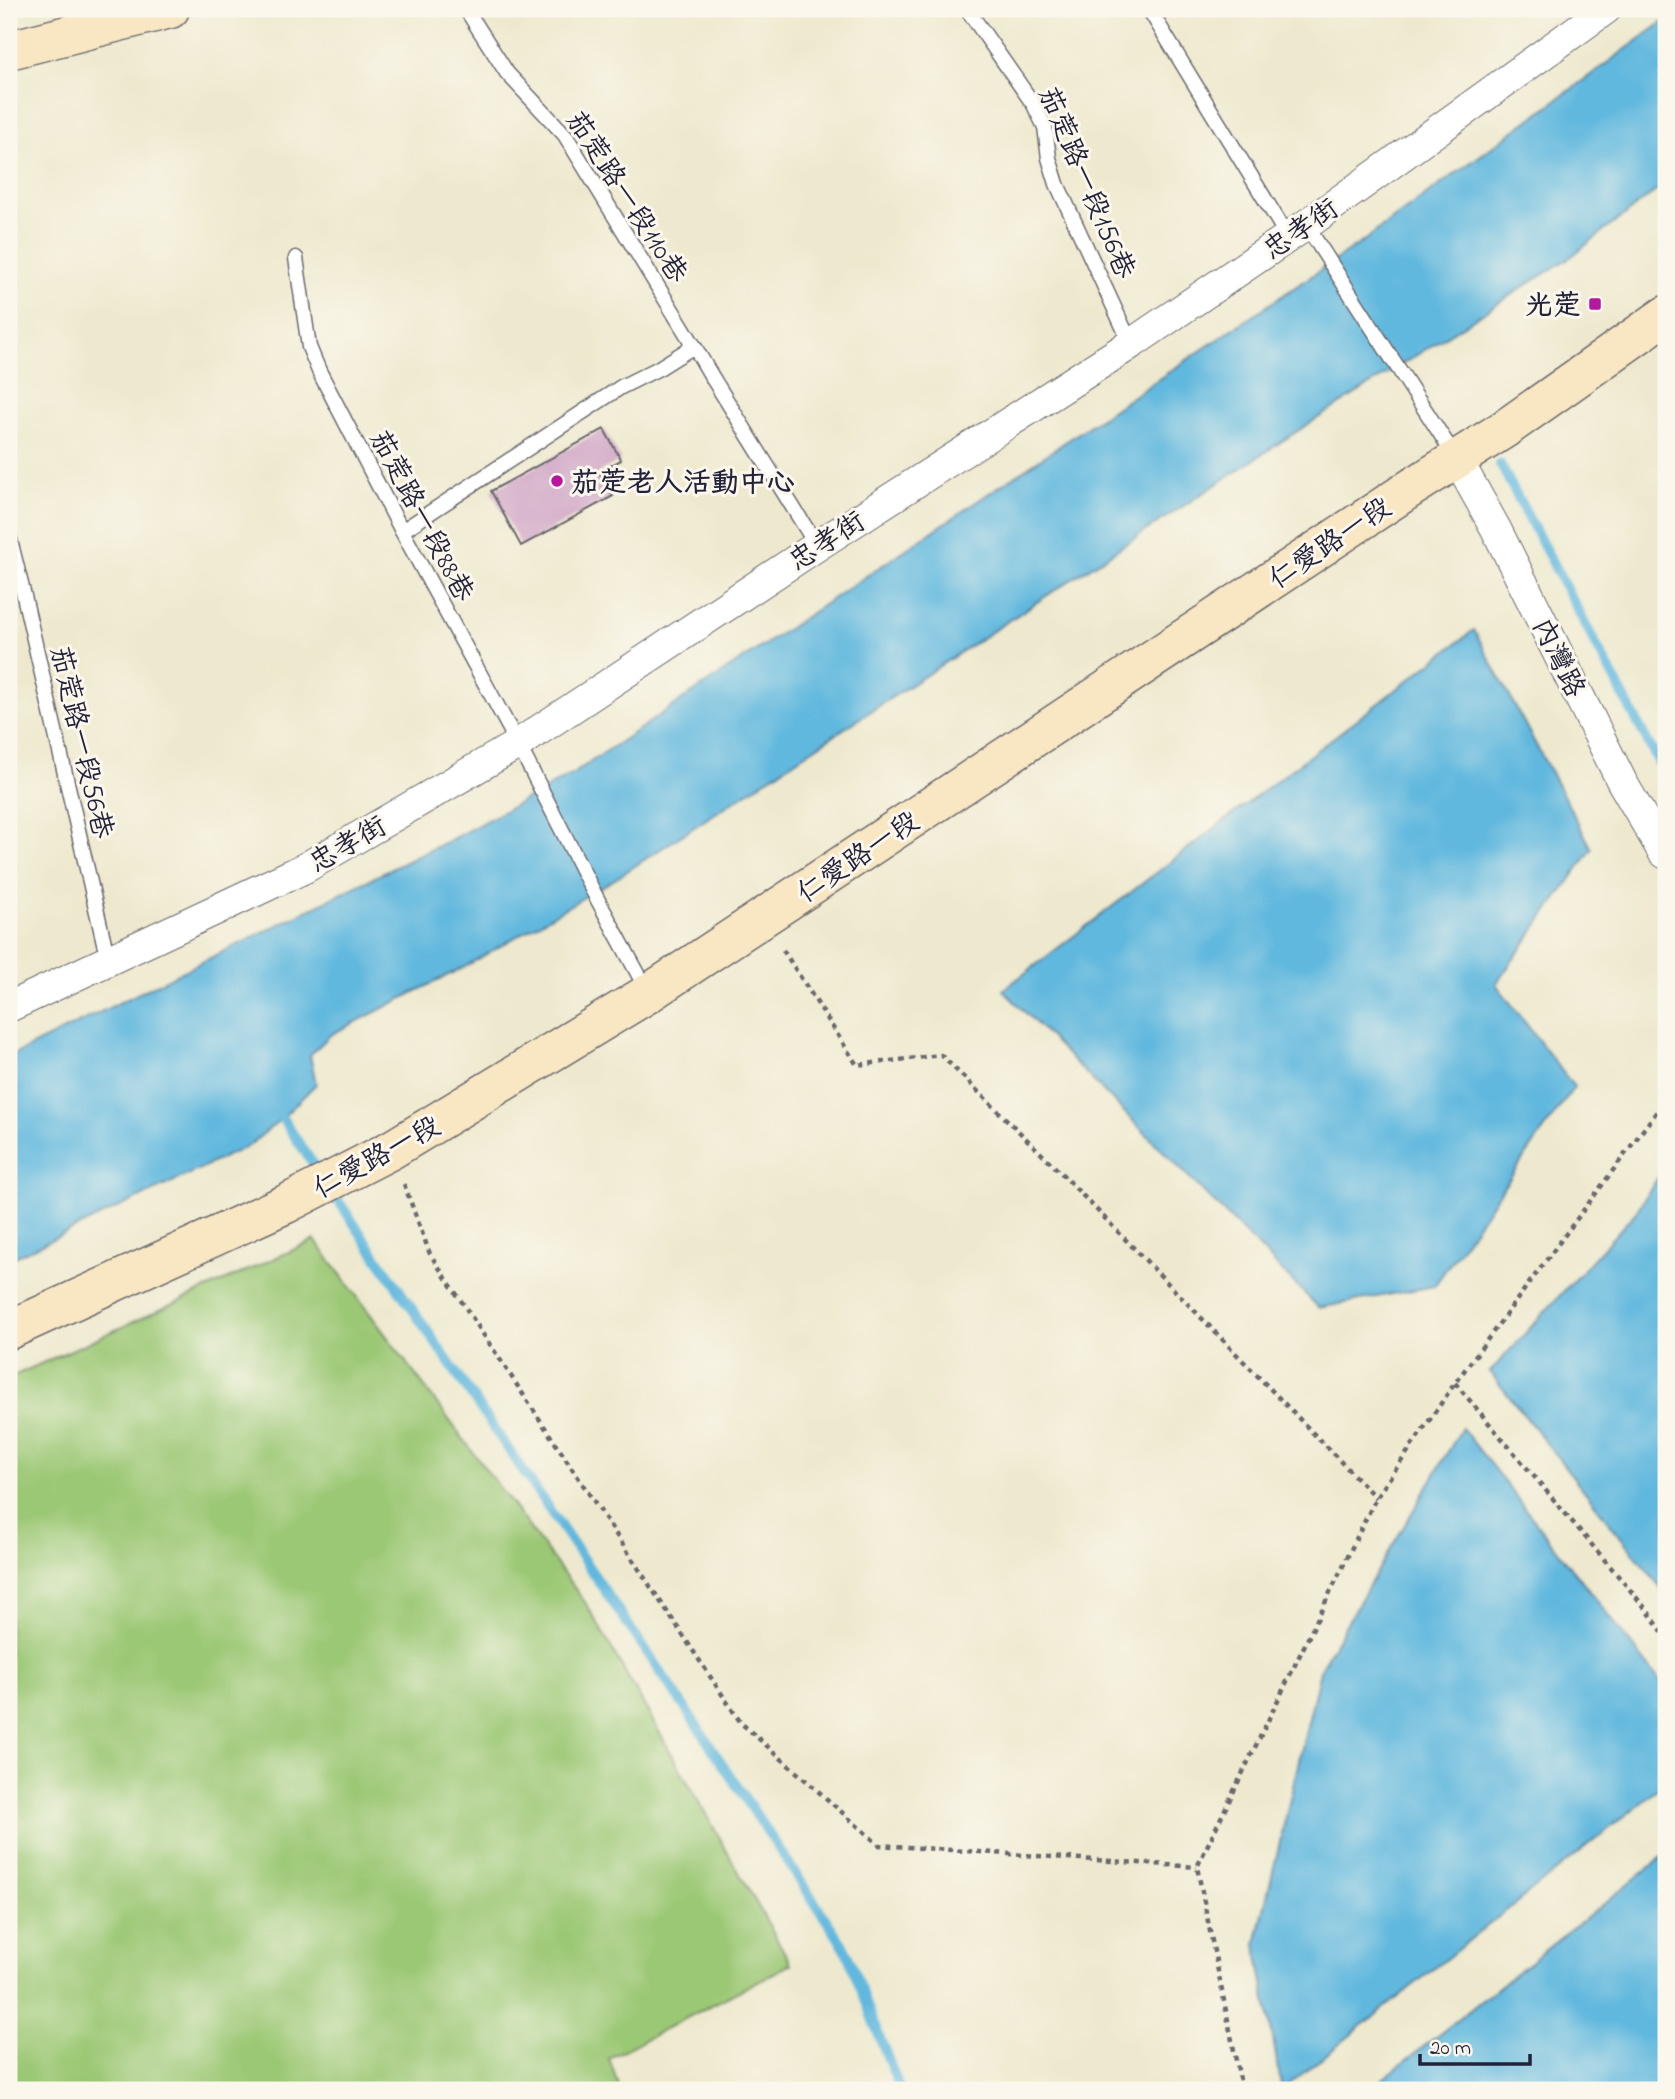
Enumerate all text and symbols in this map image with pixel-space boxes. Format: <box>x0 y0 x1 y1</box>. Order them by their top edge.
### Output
street label: 茄萣路一段156巷 <box>1026 81 1144 287</box>
street label: 茄萣路一段110巷 <box>554 104 697 293</box>
street label: 忠孝街 <box>1256 190 1348 272</box>
place label: 光萣 <box>1525 287 1581 328</box>
marker: 光萣 <box>1587 296 1603 312</box>
street label: 茄萣路一段88巷 <box>357 424 483 611</box>
place label: 茄萣老人活動中心 <box>571 464 795 505</box>
marker: 茄萣老人活動中心 <box>549 473 565 489</box>
street label: 仁愛路一段 <box>1261 489 1400 601</box>
street label: 忠孝街 <box>782 503 874 583</box>
street label: 內灣路 <box>1520 612 1594 705</box>
street label: 茄萣路一段56巷 <box>38 643 122 844</box>
street label: 仁愛路一段 <box>789 803 928 915</box>
street label: 忠孝街 <box>302 807 395 885</box>
street label: 仁愛路一段 <box>307 1107 449 1211</box>
scale bar <box>1420 2022 1530 2066</box>
text: 20 m <box>1430 2034 1471 2064</box>

